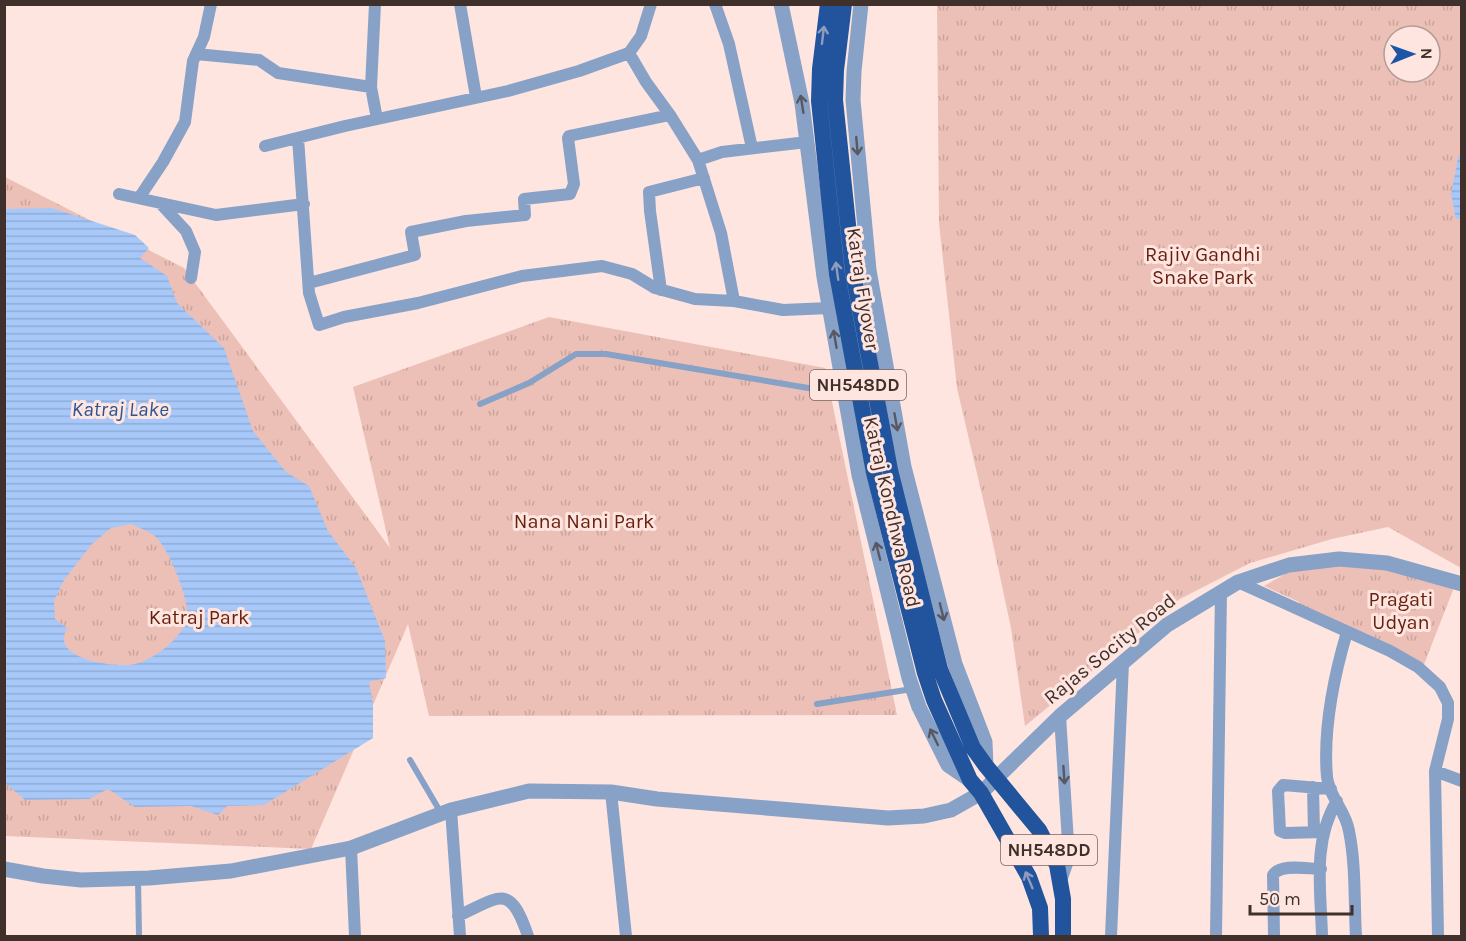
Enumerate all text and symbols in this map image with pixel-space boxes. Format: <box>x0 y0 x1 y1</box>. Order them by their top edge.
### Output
north arrow <box>1382 24 1442 84</box>
one-way arrow <box>818 26 829 46</box>
text: N <box>1417 48 1436 60</box>
one-way arrow <box>796 95 807 115</box>
one-way arrow <box>852 136 863 156</box>
street label: Katraj Flyover <box>842 226 884 353</box>
park label: Rajiv Gandhi Snake Park <box>1145 243 1261 289</box>
one-way arrow <box>831 262 842 282</box>
one-way arrow <box>829 330 840 349</box>
road number: NH548DD <box>810 370 906 400</box>
water label: Katraj Lake <box>71 397 169 421</box>
one-way arrow <box>891 412 902 432</box>
street label: Katraj Kondhwa Road <box>859 414 925 610</box>
park label: Nana Nani Park <box>514 510 654 533</box>
one-way arrow <box>871 541 883 560</box>
park label: Pragati Udyan <box>1368 588 1434 634</box>
street label: Rajas Socity Road <box>1040 589 1180 709</box>
one-way arrow <box>936 602 948 621</box>
park label: Katraj Park <box>149 606 249 629</box>
one-way arrow <box>927 728 939 746</box>
one-way arrow <box>1059 764 1070 784</box>
road number: NH548DD <box>1001 835 1097 865</box>
one-way arrow <box>1023 871 1034 889</box>
scale bar <box>1250 878 1352 916</box>
text: 50 m <box>1259 888 1301 910</box>

